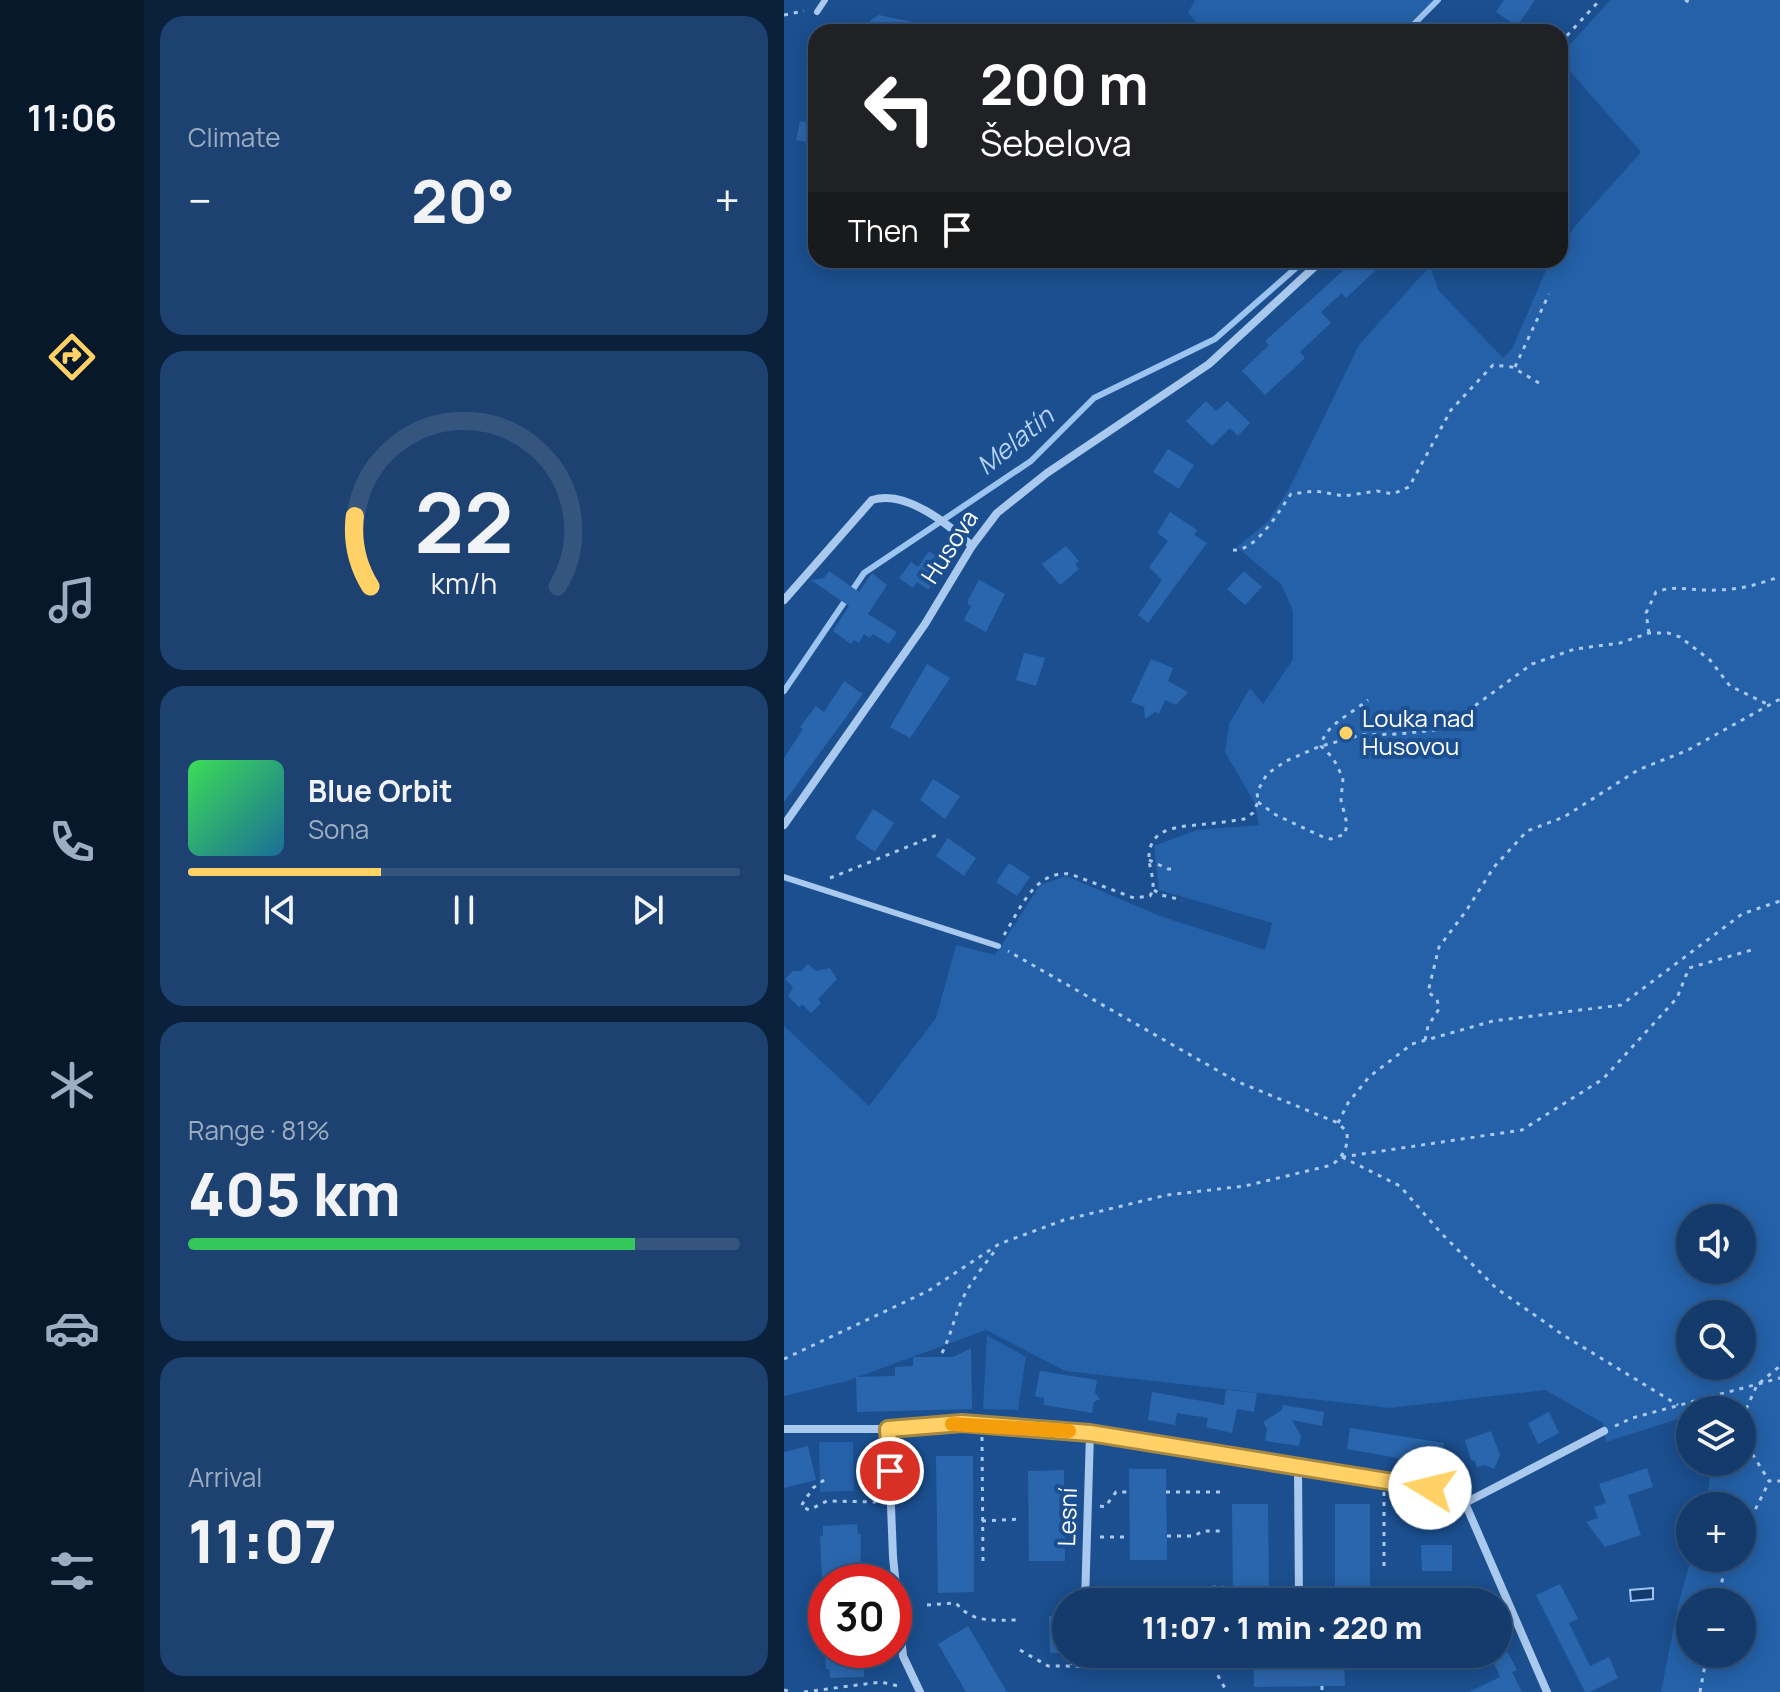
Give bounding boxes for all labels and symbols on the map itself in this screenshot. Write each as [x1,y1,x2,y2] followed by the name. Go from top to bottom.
[968,397,1062,482] water label: Melatín
[913,503,985,589] street label: Husova
[1362,701,1475,762] place label: Louka nad Husovou
[1337,724,1355,742] marker: Louka nad Husovou
[856,1437,924,1505] pin
[1388,1446,1472,1530] position arrow
[1049,1487,1084,1547] street label: Lesní
[808,1564,912,1668] speed limit sign: 30

